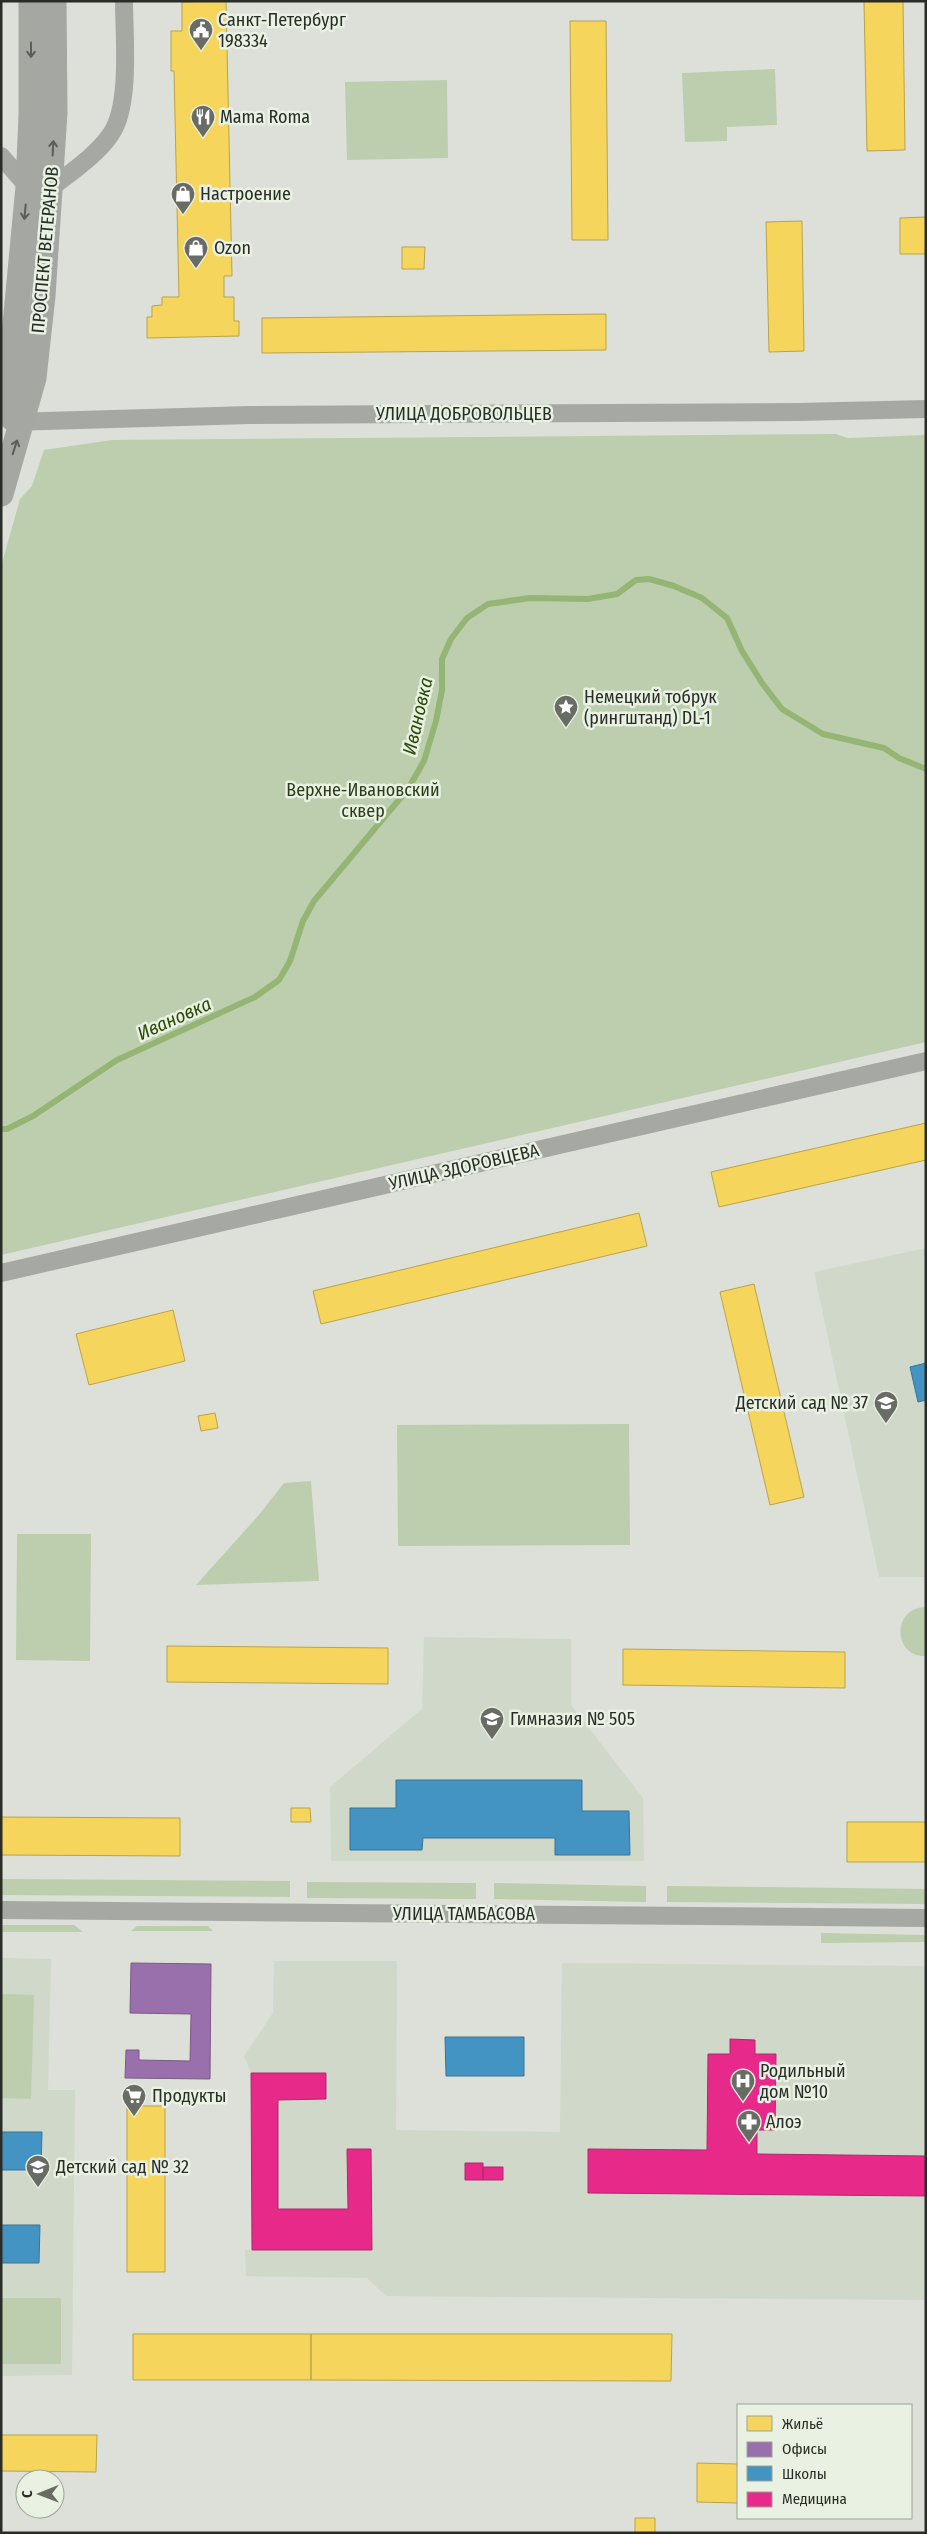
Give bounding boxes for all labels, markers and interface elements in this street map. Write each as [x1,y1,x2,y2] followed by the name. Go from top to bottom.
[218,9,346,52] place label: Санкт-Петербург 198334
[188,17,214,51] public building icon: Санкт-Петербург 198334
[26,42,36,58] one-way arrow
[190,104,216,138] restaurant icon: Mama Roma
[220,106,310,128] place label: Mama Roma
[49,140,58,156] one-way arrow
[27,166,63,334] street label: ПРОСПЕКТ ВЕТЕРАНОВ
[170,181,196,215] shop icon: Настроение
[200,183,291,205] place label: Настроение
[20,204,30,220] one-way arrow
[183,235,209,269] shop icon: Ozon
[214,237,251,259] place label: Ozon
[375,403,552,425] street label: УЛИЦА ДОБРОВОЛЬЦЕВ
[10,439,20,455] one-way arrow
[397,675,438,757] water label: Ивановка
[584,686,717,729] place label: Немецкий тобрук (рингштанд) DL-1
[553,694,579,728] place icon: Немецкий тобрук (рингштанд) DL-1
[286,779,440,822] park label: Верхне-Ивановский сквер
[134,992,215,1045] water label: Ивановка
[386,1139,542,1195] street label: УЛИЦА ЗДОРОВЦЕВА
[873,1390,899,1424] school or university icon: Детский сад № 37
[735,1392,868,1414] place label: Детский сад № 37
[479,1706,505,1740] school or university icon: Гимназия № 505
[510,1708,635,1730] place label: Гимназия № 505
[392,1903,536,1925] street label: УЛИЦА ТАМБАСОВА
[760,2060,846,2103] place label: Родильный дом №10
[730,2068,756,2102] hospital icon: Родильный дом №10
[121,2083,147,2117] supermarket icon: Продукты
[152,2085,227,2107] place label: Продукты
[736,2109,762,2143] pharmacy icon: Алоэ
[766,2111,802,2133] place label: Алоэ
[25,2154,51,2188] school or university icon: Детский сад № 32
[55,2156,189,2178] place label: Детский сад № 32
[737,2404,912,2519] legend
[782,2415,823,2433] text: Жильё
[782,2440,827,2458] text: Офисы
[782,2465,827,2483] text: Школы
[15,2469,65,2519] north arrow
[19,2490,36,2498] text: С
[782,2490,847,2508] text: Медицина

